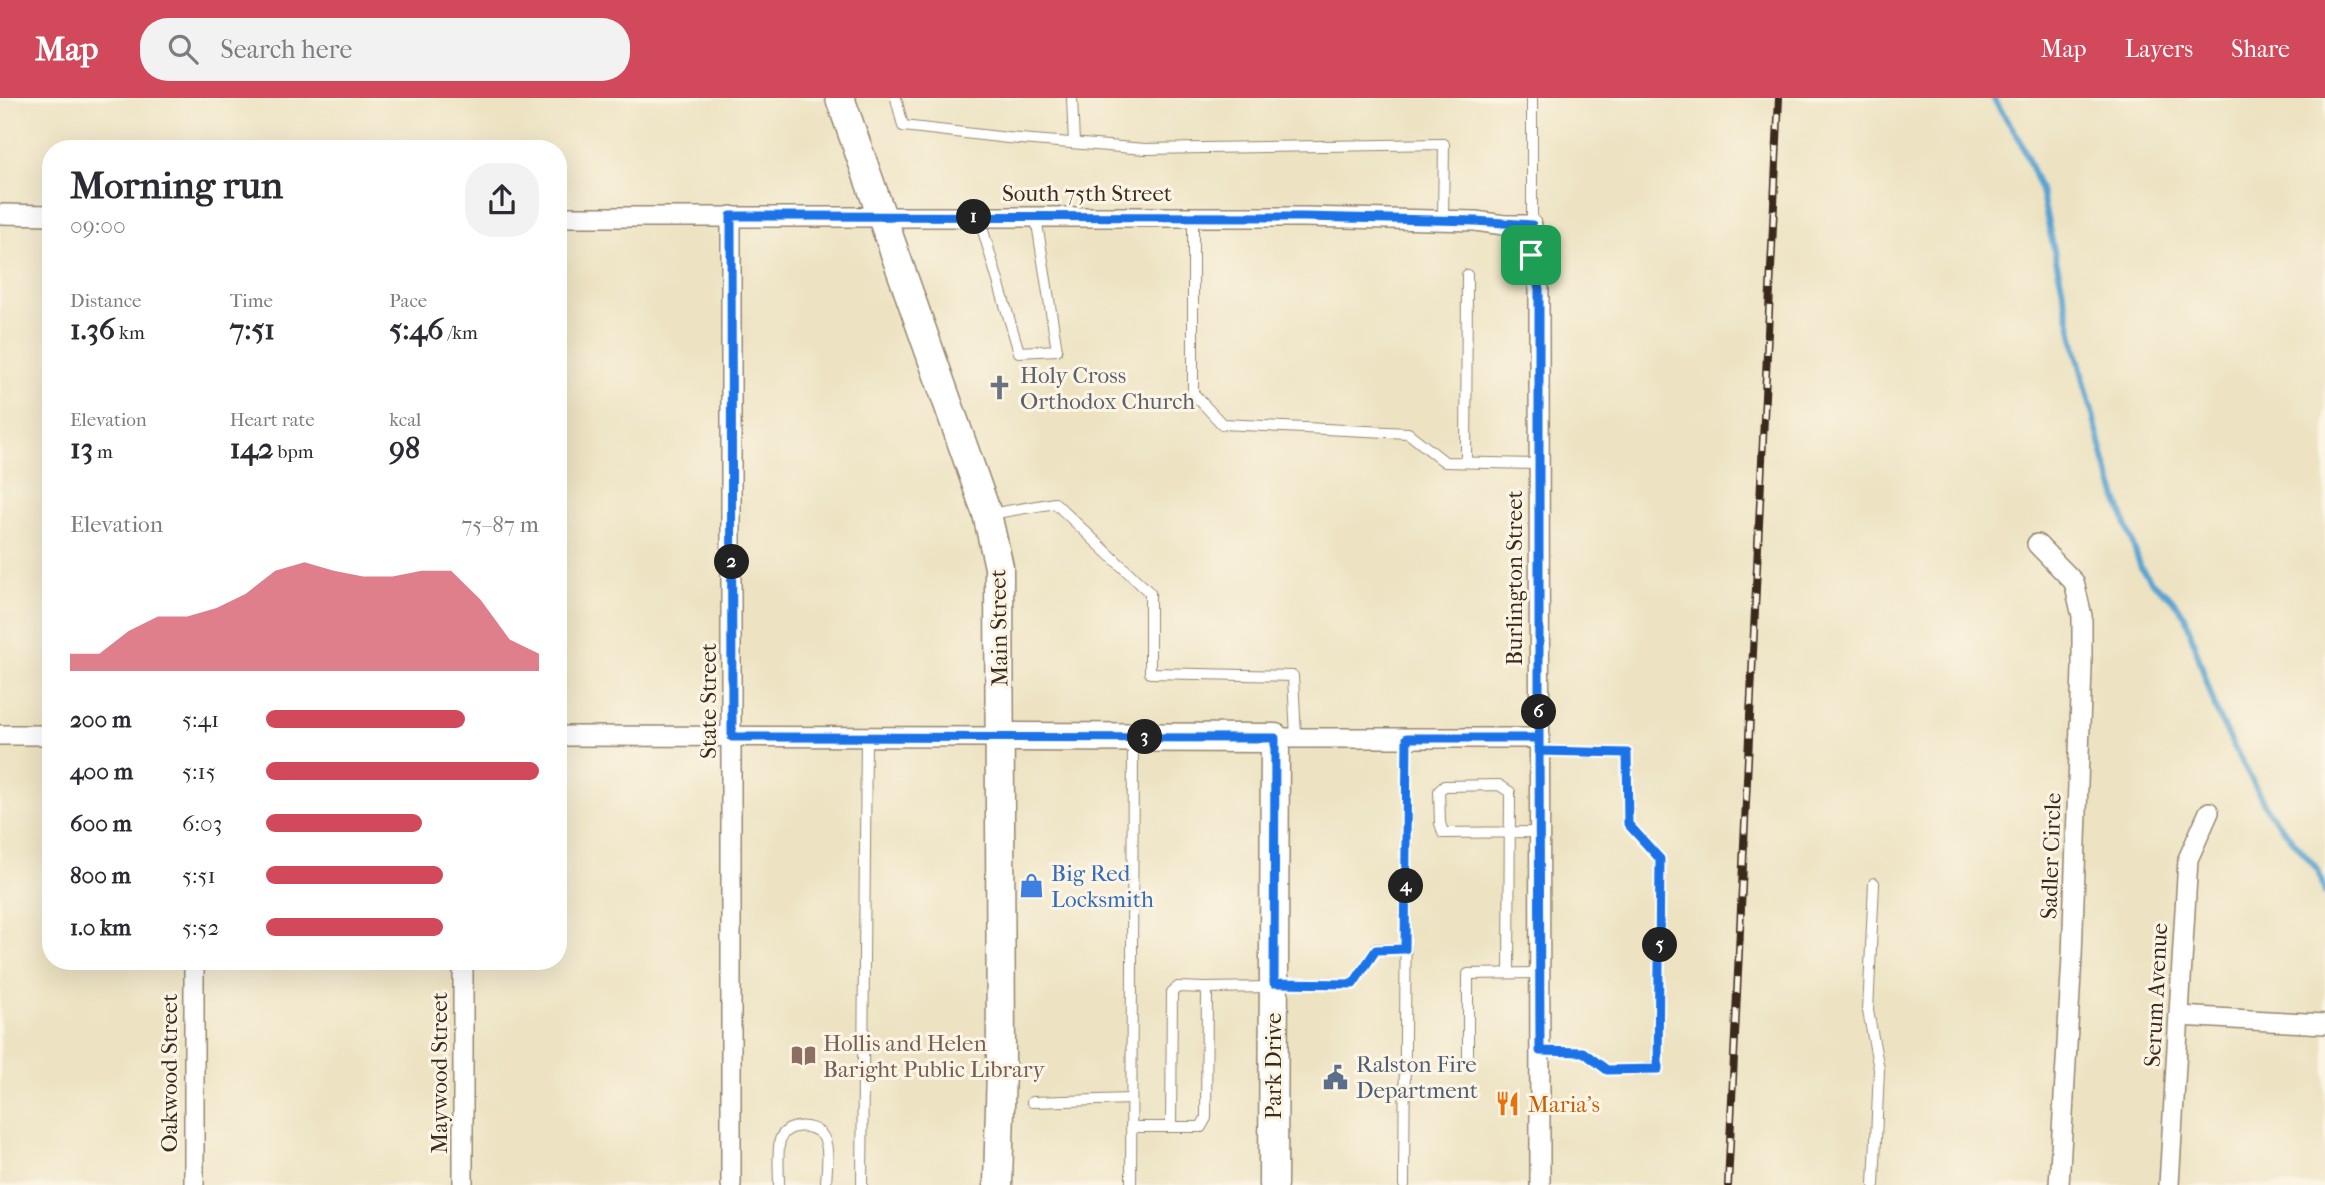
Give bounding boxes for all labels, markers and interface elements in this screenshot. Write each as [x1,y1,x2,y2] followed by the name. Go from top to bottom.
[140,18,630,81] search box
[35,30,98,69] text: Map
[164,30,202,68] icon: search
[220,34,352,65] text: Search here
[2041,35,2087,63] text: Map
[2125,35,2193,63] text: Layers
[2231,35,2290,63] text: Share
[70,163,283,208] text: Morning run
[465,163,539,237] button: share
[1002,180,1172,207] street label: South 75th Street
[956,200,992,234] pin: 1
[970,205,977,227] text: 1
[70,212,126,239] text: 09:00
[1501,225,1561,285] pin
[1512,236,1550,274] icon: arrive
[70,290,141,312] text: Distance
[230,290,273,312] text: Time
[389,290,427,312] text: Pace
[70,312,115,347] text: 1.36
[230,312,275,347] text: 7:51
[389,312,444,347] text: 5:46
[115,322,145,344] text: km
[444,322,478,344] text: /km
[1020,362,1195,415] place label: Holy Cross Orthodox Church
[986,374,1014,402] church icon: Holy Cross Orthodox Church
[70,409,147,431] text: Elevation
[230,409,315,431] text: Heart rate
[389,409,421,431] text: kcal
[70,431,93,466] text: 13
[230,431,274,466] text: 142
[389,431,420,466] text: 98
[93,441,113,463] text: m
[274,441,314,463] text: bpm
[1501,490,1528,666] street label: Burlington Street
[70,511,163,538] text: Elevation
[461,511,539,538] text: 75–87 m
[714,545,750,580] pin: 2
[727,550,736,572] text: 2
[984,569,1014,687] street label: Main Street
[695,643,722,759] street label: State Street
[1522,694,1556,730] pin: 6
[1533,700,1544,722] text: 6
[70,706,131,733] text: 200 m
[182,706,219,733] text: 5:41
[1128,720,1162,754] pin: 3
[1141,725,1148,747] text: 3
[70,758,133,785] text: 400 m
[182,758,216,785] text: 5:15
[2035,792,2067,920] street label: Sadler Circle
[70,810,132,837] text: 600 m
[182,810,222,837] text: 6:03
[1051,860,1154,913] place label: Big Red Locksmith
[70,862,131,889] text: 800 m
[182,862,216,889] text: 5:51
[1388,868,1424,904] pin: 4
[1017,872,1045,900] shop icon: Big Red Locksmith
[1400,874,1411,896] text: 4
[70,914,131,941] text: 1.0 km
[182,914,219,941] text: 5:52
[2139,922,2173,1068] street label: Serum Avenue
[1642,928,1678,962] pin: 5
[1655,933,1664,955] text: 5
[426,992,453,1154] street label: Maywood Street
[156,994,183,1152] street label: Oakwood Street
[1260,1013,1287,1119] street label: Park Drive
[823,1030,1045,1083] place label: Hollis and Helen Baright Public Library
[789,1042,817,1070] library icon: Hollis and Helen Baright Public Library
[1356,1051,1478,1104] place label: Ralston Fire Department
[1322,1063,1350,1091] public building icon: Ralston Fire Department
[1494,1090,1522,1118] restaurant icon: Maria's
[1528,1091,1600,1118] place label: Maria's

